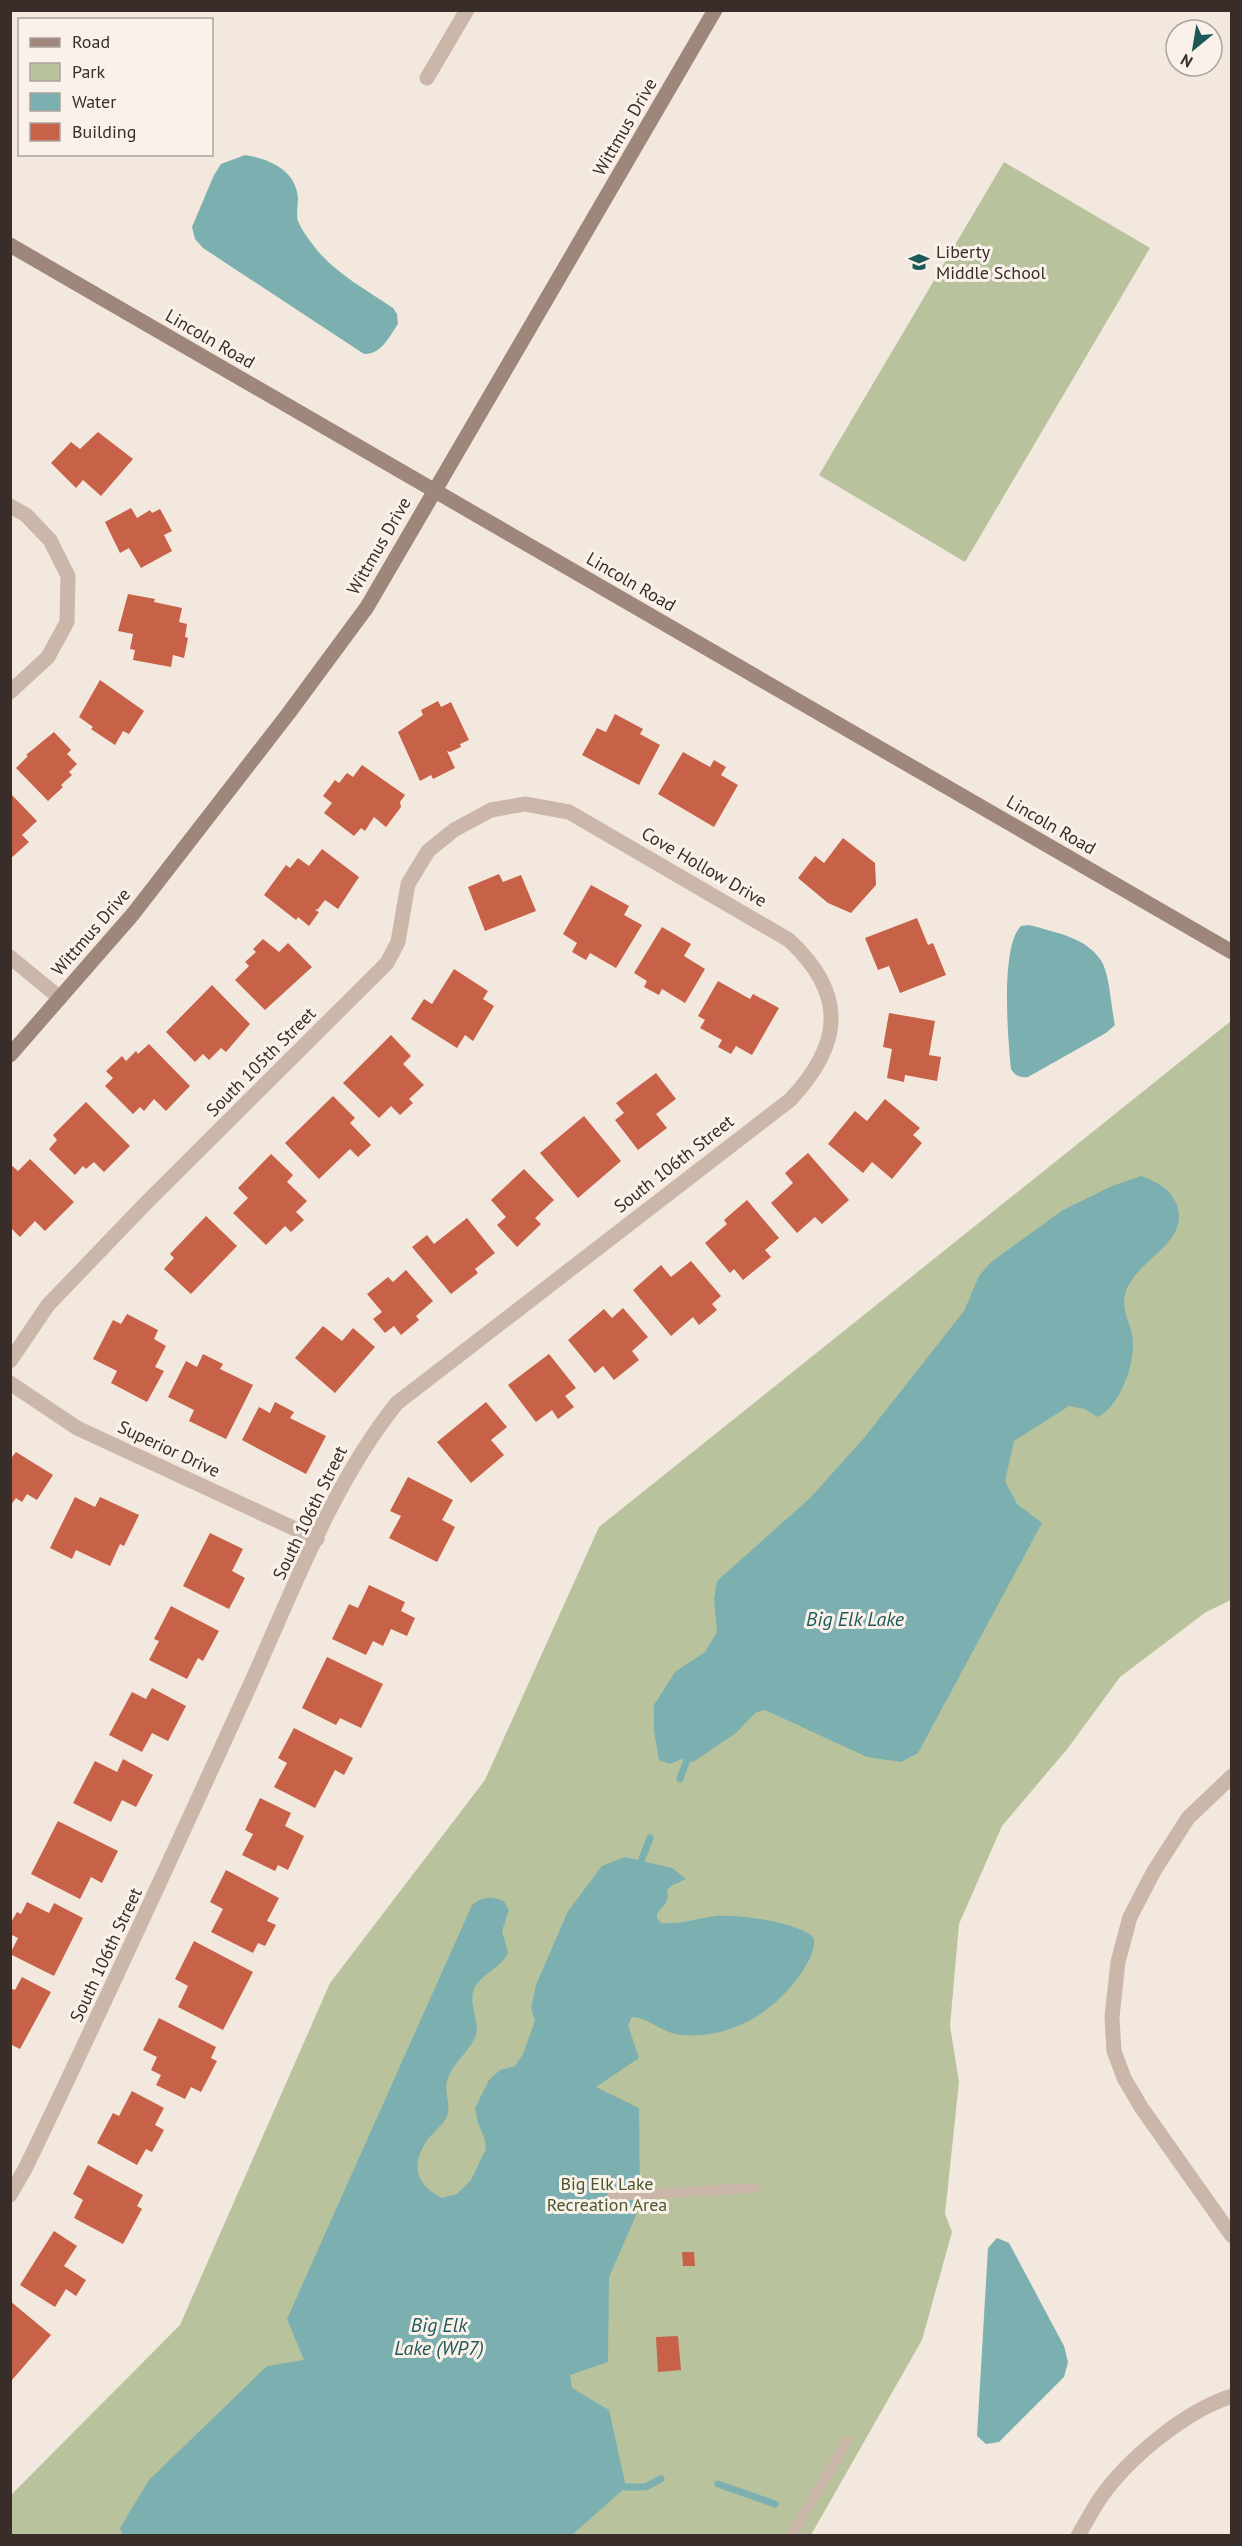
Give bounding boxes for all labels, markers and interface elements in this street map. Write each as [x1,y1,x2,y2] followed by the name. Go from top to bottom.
[18,18,213,156] legend
[1164,18,1224,78] north arrow
[72,30,110,53] text: Road
[1177,50,1196,72] text: N
[72,60,105,83] text: Park
[587,74,662,180] street label: Wittmus Drive
[72,90,116,113] text: Water
[72,120,136,143] text: Building
[936,240,1046,284] place label: Liberty Middle School
[907,250,931,274] school or university icon: Liberty Middle School
[161,304,259,373] street label: Lincoln Road
[341,493,416,599] street label: Wittmus Drive
[582,547,680,616] street label: Lincoln Road
[1002,790,1100,859] street label: Lincoln Road
[637,821,771,912] street label: Cove Hollow Drive
[46,883,135,980] street label: Wittmus Drive
[201,1002,320,1121] street label: South 105th Street
[609,1110,738,1218] street label: South 106th Street
[115,1415,224,1482] street label: Superior Drive
[267,1442,352,1583] street label: South 106th Street
[806,1606,905,1632] water label: Big Elk Lake
[64,1884,147,2026] street label: South 106th Street
[547,2172,667,2216] park label: Big Elk Lake Recreation Area
[394,2312,484,2361] water label: Big Elk Lake (WP7)

